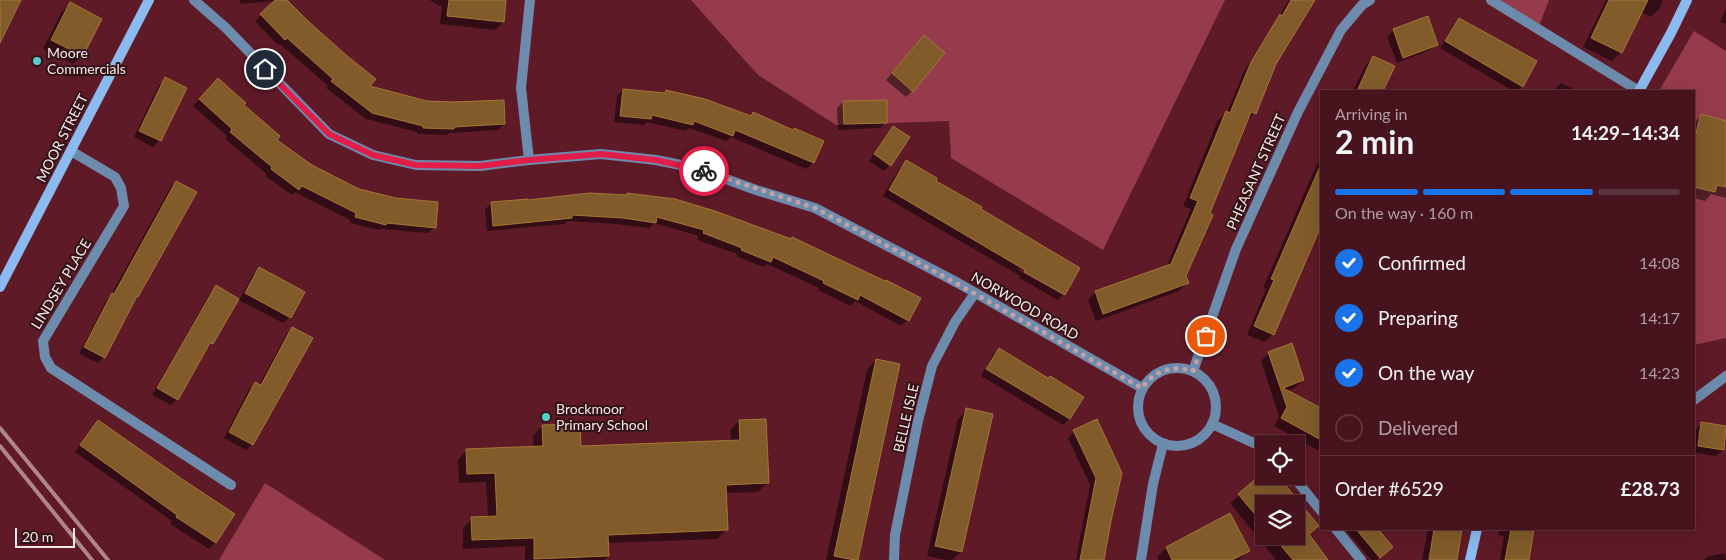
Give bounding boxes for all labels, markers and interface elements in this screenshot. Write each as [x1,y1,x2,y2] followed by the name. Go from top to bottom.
[47,44,126,77] place label: Moore Commercials
[244,48,286,90] pin
[31,55,43,67] marker: Moore Commercials
[251,55,279,83] icon: home
[32,90,91,185] street label: MOOR STREET
[1335,104,1408,123] text: Arriving in
[1222,111,1289,232] street label: PHEASANT STREET
[1571,121,1680,144] text: 14:29–14:34
[1335,122,1414,161] text: 2 min
[679,146,729,196] courier
[690,157,718,185] icon: bike
[1335,203,1473,222] text: On the way · 160 m
[27,236,94,332] street label: LINDSEY PLACE
[1335,249,1363,277] icon: check
[1378,251,1466,274] text: Confirmed
[1639,253,1680,272] text: 14:08
[968,268,1082,343] street label: NORWOOD ROAD
[1335,304,1363,332] icon: check
[1378,306,1458,329] text: Preparing
[1639,308,1680,327] text: 14:17
[1185,315,1227,357] pin
[1192,322,1220,350] icon: bag
[1335,359,1363,387] icon: check
[1378,361,1474,384] text: On the way
[1639,363,1680,382] text: 14:23
[889,382,922,454] street label: BELLE ISLE
[556,400,648,433] place label: Brockmoor Primary School
[540,411,552,423] marker: Brockmoor Primary School
[1378,416,1458,439] text: Delivered
[1255,435,1305,545] map controls
[1255,435,1305,485] button: locate
[1335,477,1444,500] text: Order #6529
[1620,477,1680,500] text: £28.73
[1255,495,1305,545] button: layers
[15,525,75,548] scale bar
[22,528,53,545] text: 20 m

